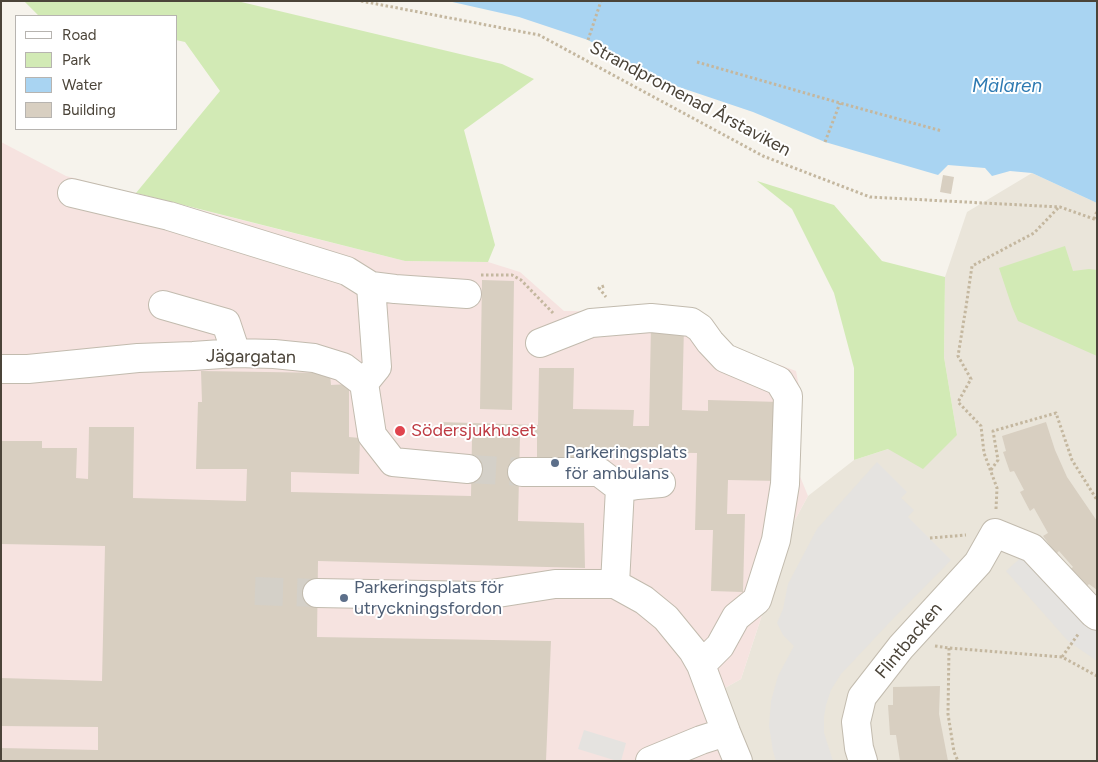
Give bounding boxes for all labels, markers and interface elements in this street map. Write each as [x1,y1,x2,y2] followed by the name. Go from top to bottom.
[15,15,178,130] legend
[62,26,97,44] text: Road
[586,37,794,161] street label: Strandpromenad Årstaviken
[62,51,91,69] text: Park
[972,75,1042,97] water label: Mälaren
[62,76,102,94] text: Water
[62,101,116,119] text: Building
[206,345,296,369] street label: Jägargatan
[411,420,536,442] place label: Södersjukhuset
[393,424,407,438] marker: Södersjukhuset
[565,442,687,484] place label: Parkeringsplats för ambulans
[549,457,561,469] marker: Parkeringsplats för ambulans
[354,577,504,620] place label: Parkeringsplats för utryckningsfordon
[338,592,350,604] marker: Parkeringsplats för utryckningsfordon
[871,599,947,683] street label: Flintbacken

